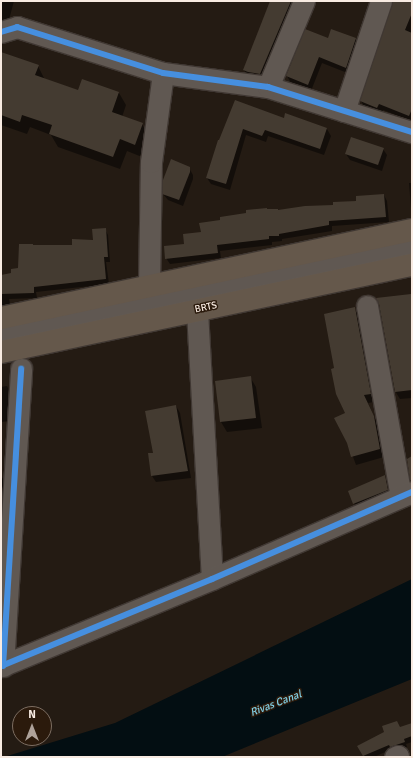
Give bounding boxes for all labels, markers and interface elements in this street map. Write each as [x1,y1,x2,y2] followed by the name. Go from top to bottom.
[194,300,218,316] street label: BRTS
[248,688,304,720] water label: Rivas Canal
[12,706,52,746] north arrow
[28,708,36,721] text: N

